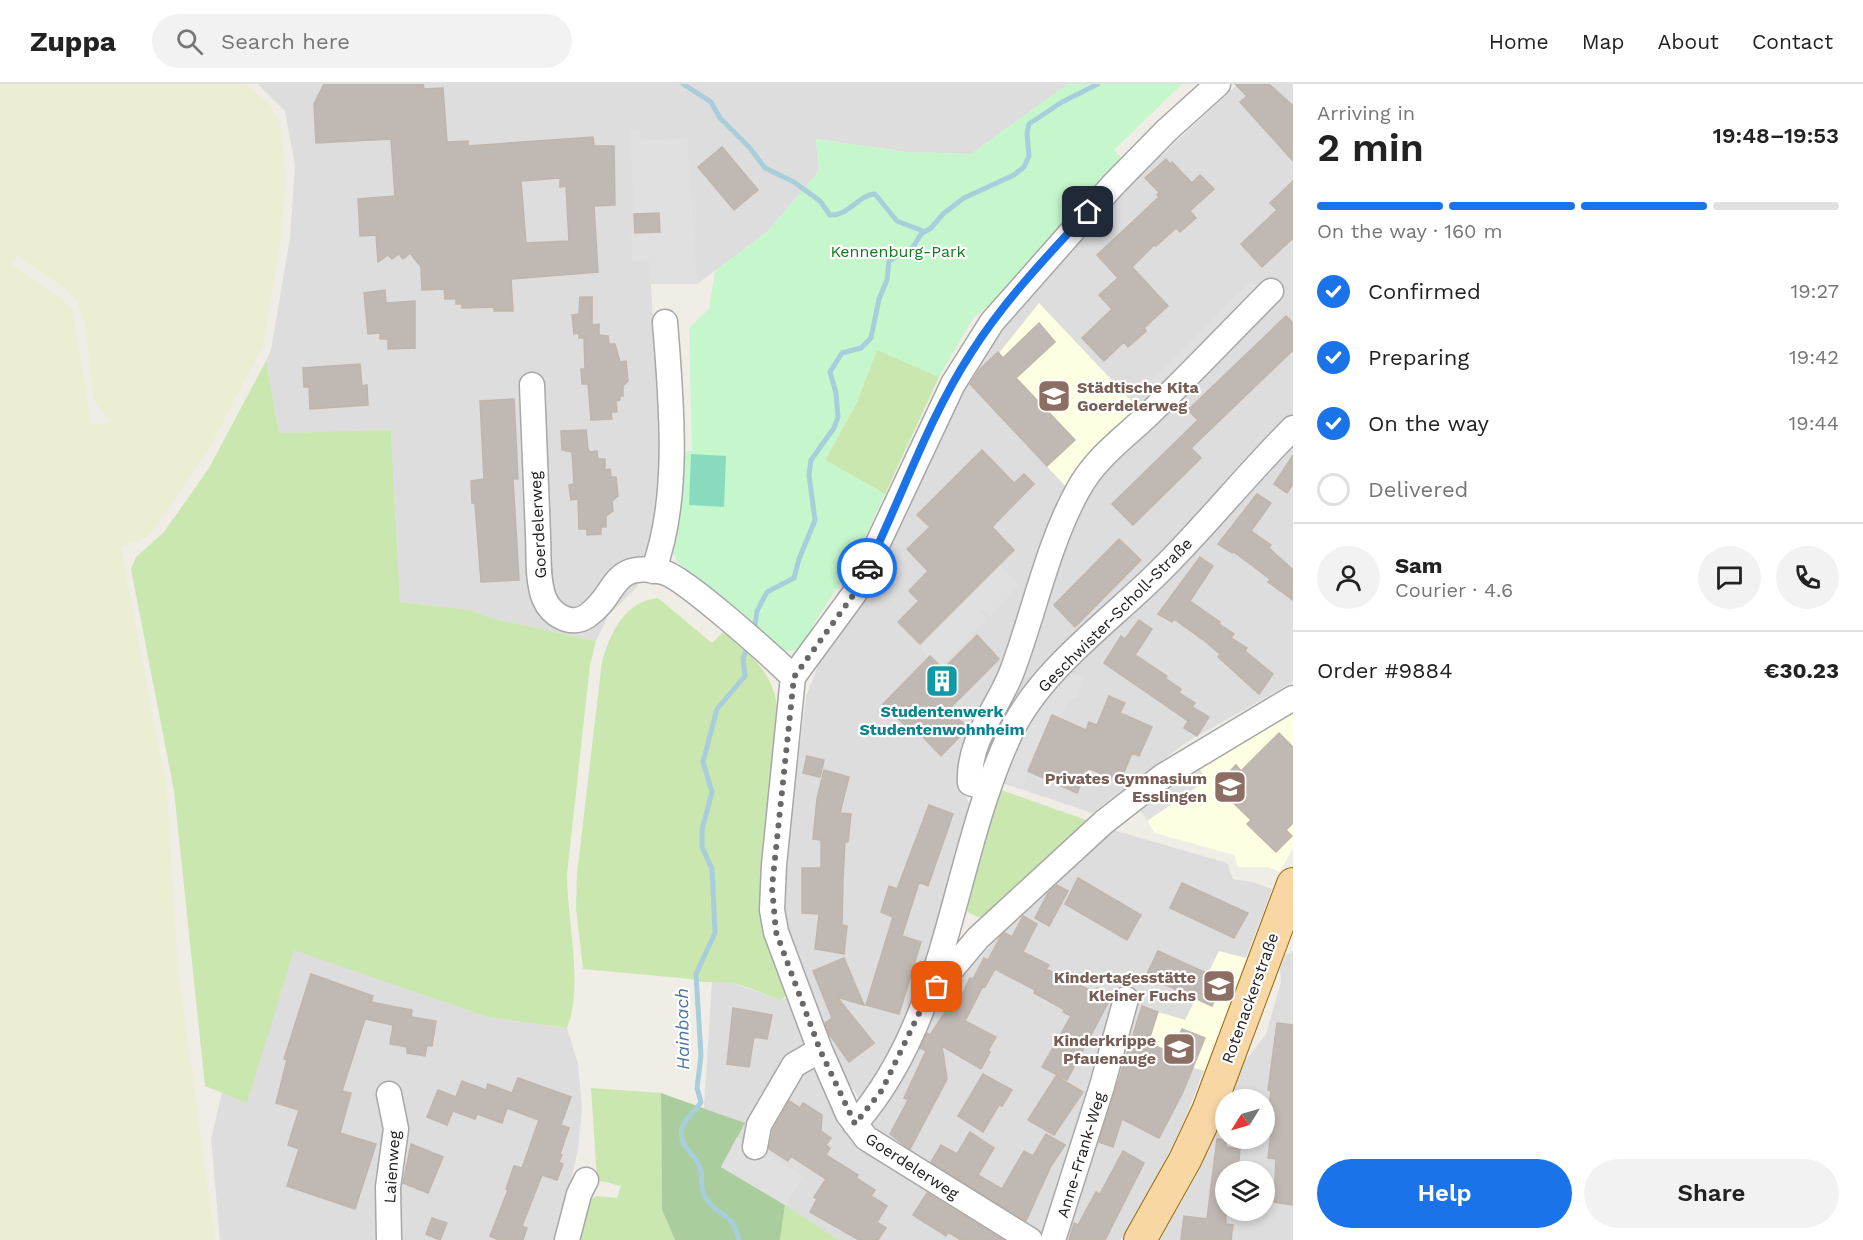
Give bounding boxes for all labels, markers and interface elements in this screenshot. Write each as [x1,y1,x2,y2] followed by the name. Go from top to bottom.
[152,14,572,68] search box
[30,25,116,58] text: Zuppa
[173,25,206,58] icon: search
[221,29,350,54] text: Search here
[1489,29,1549,54] text: Home
[1582,29,1625,54] text: Map
[1658,29,1719,54] text: About
[1752,29,1833,54] text: Contact
[1317,101,1415,125] text: Arriving in
[1713,123,1839,148] text: 19:48–19:53
[1317,125,1424,170] text: 2 min
[1062,186,1113,237] pin
[1071,195,1104,228] icon: home
[1317,219,1502,243] text: On the way · 160 m
[830,242,966,261] park label: Kennenburg-Park
[1317,275,1350,308] icon: check
[1368,279,1481,304] text: Confirmed
[1790,279,1839,303] text: 19:27
[1317,341,1350,374] icon: check
[1368,345,1469,370] text: Preparing
[1789,345,1839,369] text: 19:42
[1036,378,1072,414] school or university icon: Städtische Kita Goerdelerweg
[1077,378,1200,415] place label: Städtische Kita Goerdelerweg
[1317,407,1350,440] icon: check
[1368,411,1489,436] text: On the way
[1789,411,1839,435] text: 19:44
[526,470,550,579] street label: Goerdelerweg
[1368,477,1468,502] text: Delivered
[1034,534,1196,696] street label: Geschwister-Scholl-Straße
[837,538,897,598] courier
[1317,546,1380,609] button: person
[1698,546,1761,609] button: chat
[1776,546,1839,609] button: phone
[851,552,884,585] icon: car
[1395,553,1443,578] text: Sam
[1395,578,1513,602] text: Courier · 4.6
[1317,658,1453,683] text: Order #9884
[1764,658,1839,683] text: €30.23
[924,663,960,699] building icon: Studentenwerk Studentenwohnheim
[859,702,1025,739] place label: Studentenwerk Studentenwohnheim
[1045,769,1207,806] place label: Privates Gymnasium Esslingen
[1212,769,1248,805] school or university icon: Privates Gymnasium Esslingen
[1218,930,1282,1066] street label: Rotenackerstraße
[911,961,962,1012] pin
[1054,968,1196,1005] place label: Kindertagesstätte Kleiner Fuchs
[1201,968,1237,1004] school or university icon: Kindertagesstätte Kleiner Fuchs
[920,970,953,1003] icon: bag
[671,988,693,1070] water label: Hainbach
[1053,1031,1156,1068] place label: Kinderkrippe Pfauenauge
[1161,1031,1197,1067] school or university icon: Kinderkrippe Pfauenauge
[1053,1089,1109,1220] street label: Anne-Frank-Weg
[1215,1089,1275,1149] north arrow
[1215,1089,1275,1221] map controls
[862,1129,963,1203] street label: Goerdelerweg
[380,1130,404,1204] street label: Laienweg
[1317,1159,1572,1228] button: Help
[1584,1159,1839,1228] button: Share
[1215,1161,1275,1221] button: layers

